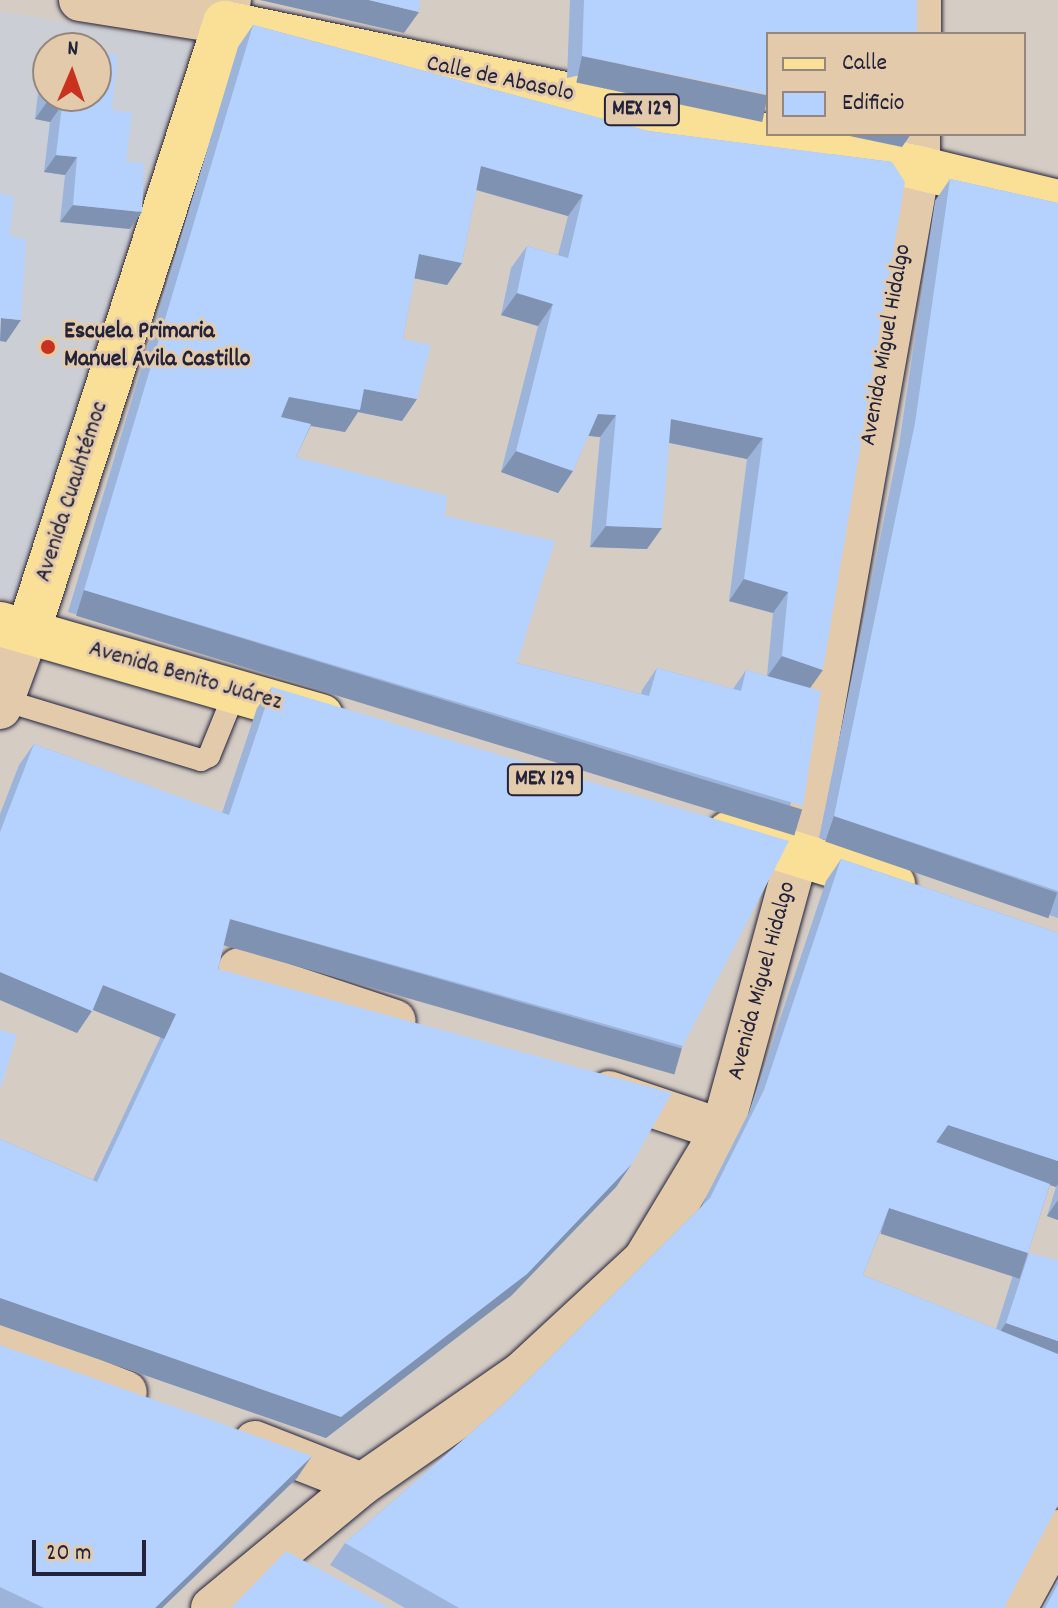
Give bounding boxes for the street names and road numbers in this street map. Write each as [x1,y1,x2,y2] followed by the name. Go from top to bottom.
[424,50,576,110] street label: Calle de Abasolo
[602,92,682,128] road number: MEX 129
[855,242,919,448] street label: Avenida Miguel Hidalgo
[30,398,116,586] street label: Avenida Cuauhtémoc
[85,636,285,718] street label: Avenida Benito Juárez
[505,762,585,798] road number: MEX 129
[723,879,803,1083] street label: Avenida Miguel Hidalgo

